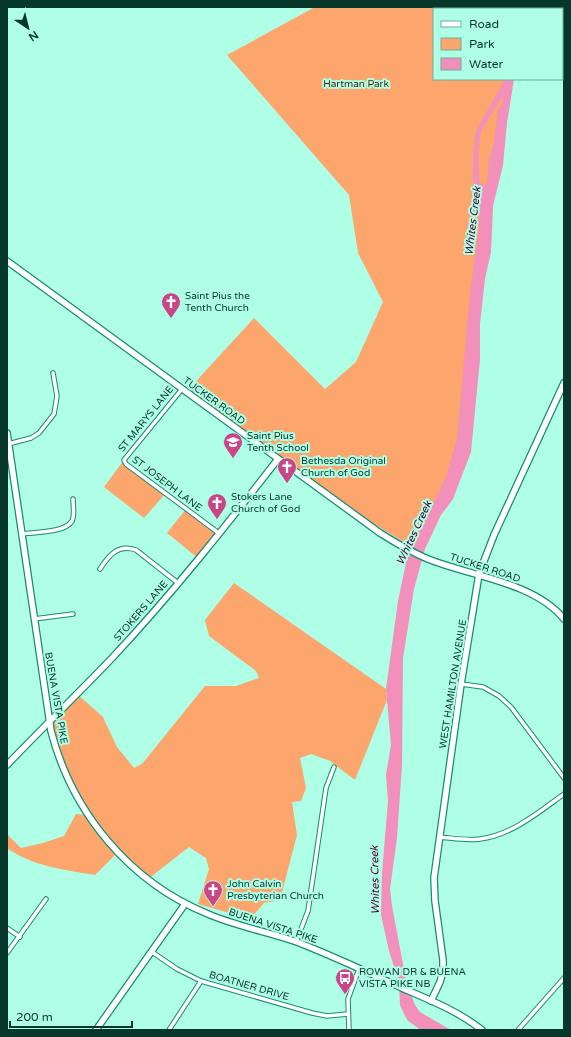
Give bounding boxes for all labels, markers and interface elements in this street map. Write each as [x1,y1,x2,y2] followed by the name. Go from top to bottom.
[8,8,48,48] north arrow
[433,8,563,80] legend
[469,17,499,31] text: Road
[26,28,41,44] text: N
[469,37,495,51] text: Park
[469,57,504,71] text: Water
[323,78,389,90] park label: Hartman Park
[462,185,484,256] water label: Whites Creek
[185,290,250,314] place label: Saint Pius the Tenth Church
[160,291,182,319] church icon: Saint Pius the Tenth Church
[181,375,247,427] street label: TUCKER ROAD
[116,384,176,454] street label: ST MARYS LANE
[247,430,309,454] place label: Saint Pius Tenth School
[222,431,244,459] school or university icon: Saint Pius Tenth School
[130,454,204,514] street label: ST JOSEPH LANE
[301,455,386,479] place label: Bethesda Original Church of God
[276,456,298,484] church icon: Bethesda Original Church of God
[231,491,300,515] place label: Stokers Lane Church of God
[206,492,228,520] church icon: Stokers Lane Church of God
[394,498,435,567] water label: Whites Creek
[448,551,522,585] street label: TUCKER ROAD
[111,578,171,644] street label: STOKERS LANE
[437,619,469,749] street label: WEST HAMILTON AVENUE
[42,651,70,745] street label: BUENA VISTA PIKE
[368,844,382,915] water label: Whites Creek
[227,878,324,902] place label: John Calvin Presbyterian Church
[202,879,224,907] church icon: John Calvin Presbyterian Church
[227,906,319,946] street label: BUENA VISTA PIKE
[359,966,466,990] place label: ROWAN DR & BUENA VISTA PIKE NB
[334,967,356,995] bus stop icon: ROWAN DR & BUENA VISTA PIKE NB
[208,969,290,1003] street label: BOATNER DRIVE
[10,1003,132,1029] scale bar
[16,1010,53,1024] text: 200 m

